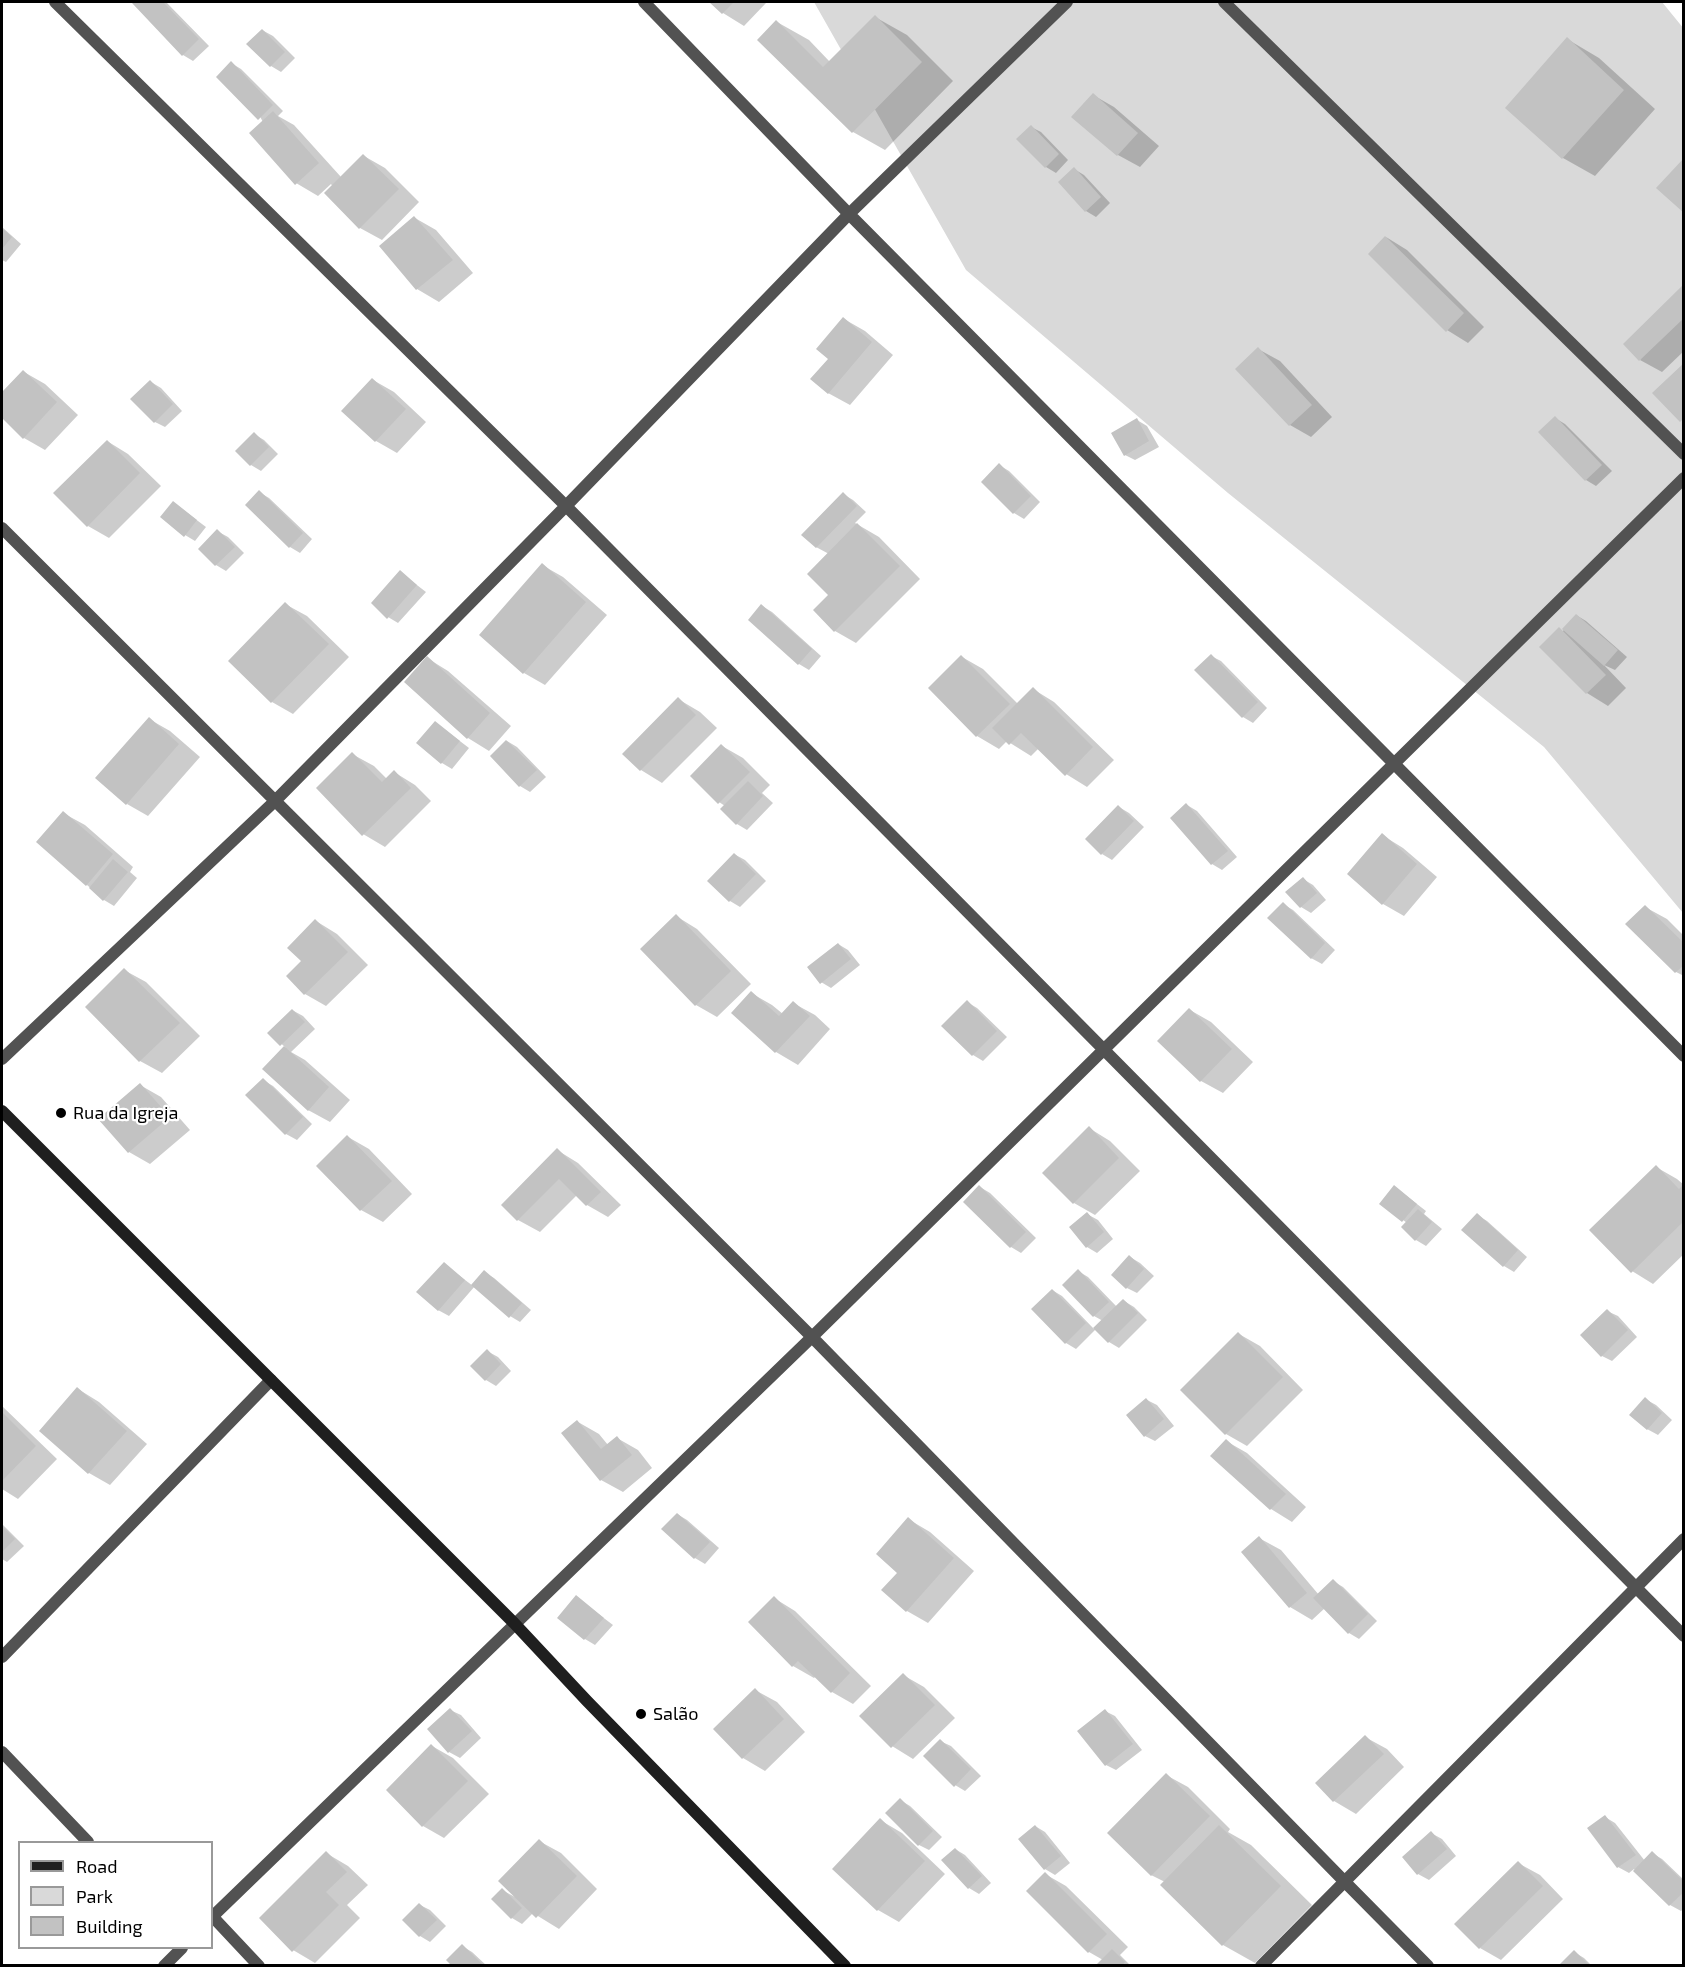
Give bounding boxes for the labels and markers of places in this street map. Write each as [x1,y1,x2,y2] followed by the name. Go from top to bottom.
[73,1102,178,1124] place label: Rua da Igreja
[54,1106,68,1120] marker: Rua da Igreja
[653,1703,698,1725] place label: Salão
[634,1707,648,1721] marker: Salão

